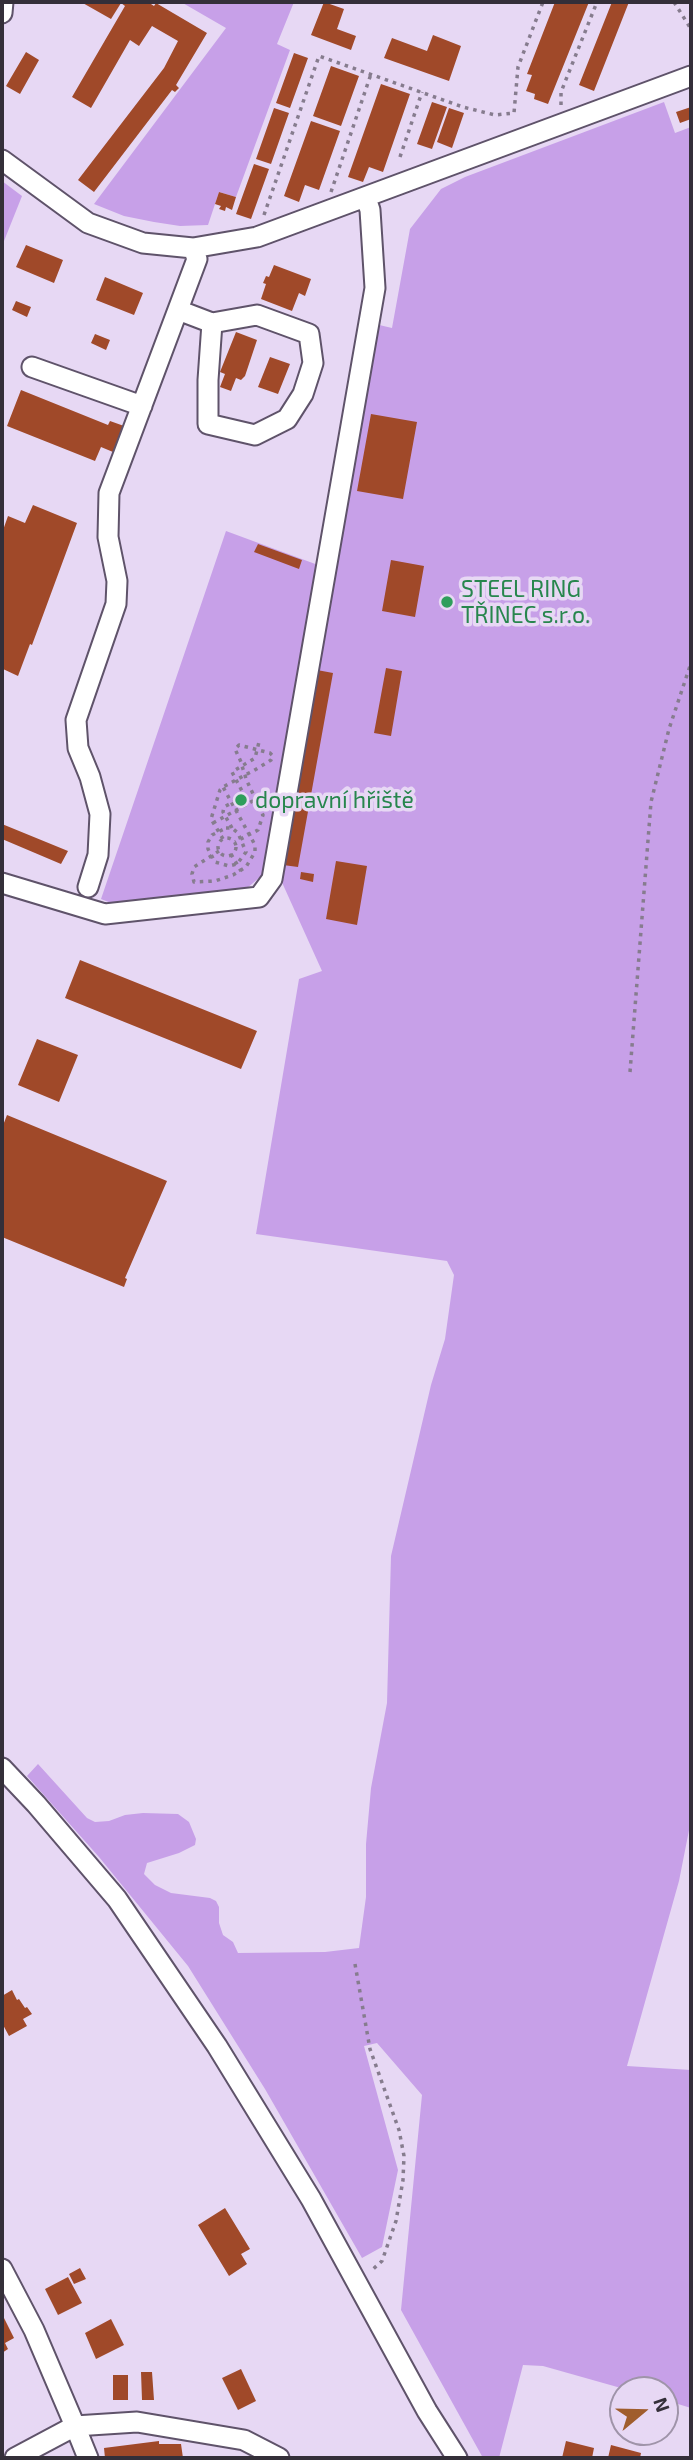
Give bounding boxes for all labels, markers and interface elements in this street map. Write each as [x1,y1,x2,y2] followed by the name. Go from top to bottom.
[461,575,590,629] place label: STEEL RING TŘINEC s.r.o.
[439,594,455,610] marker: STEEL RING TŘINEC s.r.o.
[255,786,414,814] place label: dopravní hřiště
[233,792,249,808] marker: dopravní hřiště
[609,2376,679,2446] north arrow
[649,2394,676,2415] text: N

